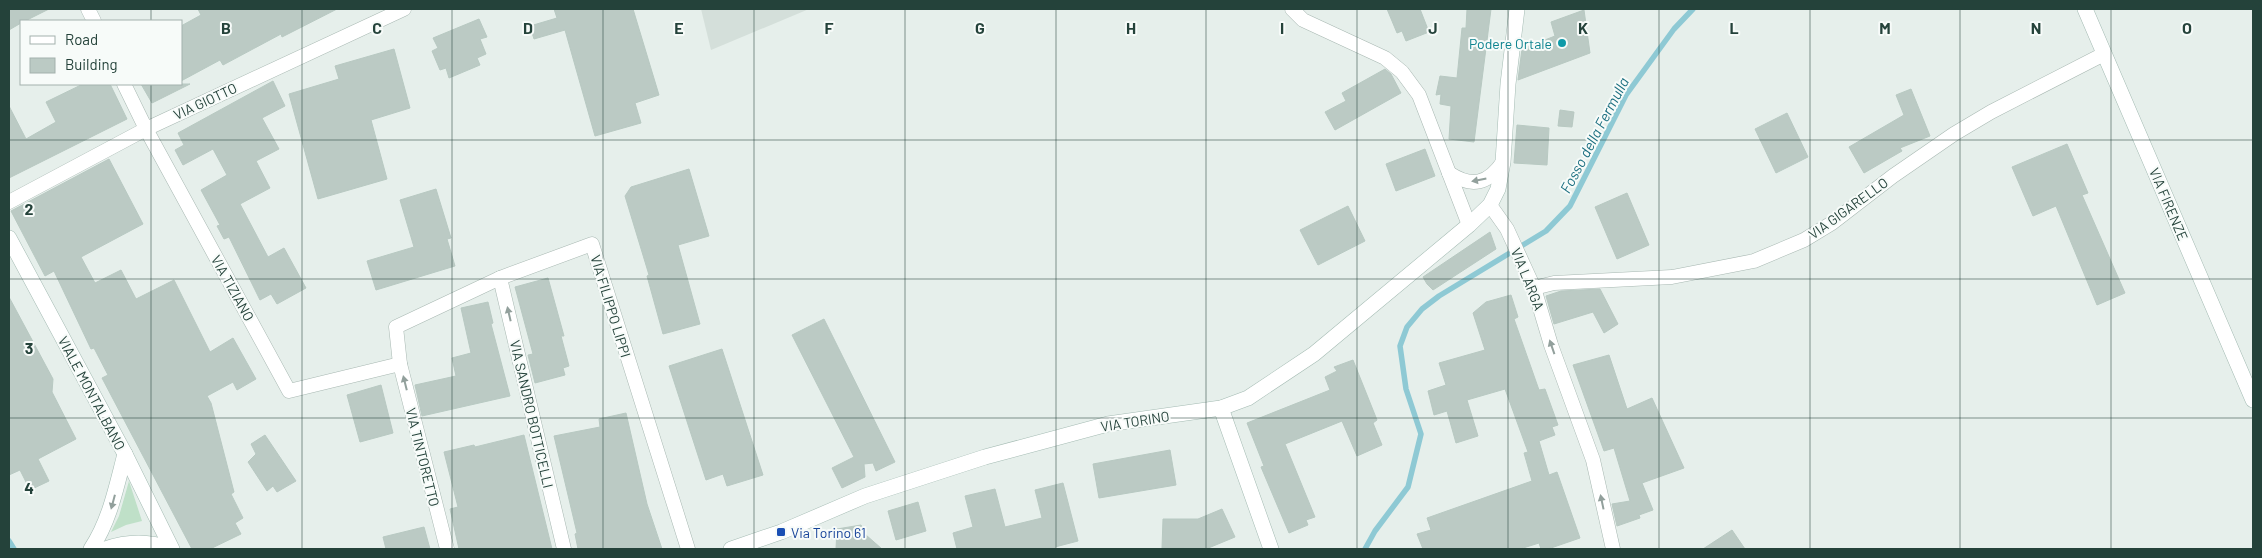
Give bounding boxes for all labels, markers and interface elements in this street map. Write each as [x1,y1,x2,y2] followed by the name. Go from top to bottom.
[221,18,231,37] text: B
[372,18,382,37] text: C
[523,18,533,37] text: D
[674,18,684,37] text: E
[825,18,834,37] text: F
[975,18,985,37] text: G
[1126,18,1136,37] text: H
[1280,18,1284,37] text: I
[1428,18,1438,37] text: J
[1578,18,1588,37] text: K
[1729,18,1739,37] text: L
[1879,18,1891,37] text: M
[2031,18,2041,37] text: N
[2182,18,2192,37] text: O
[20,20,182,85] legend
[65,30,98,48] text: Road
[1469,35,1552,52] place label: Podere Ortale
[1556,37,1568,49] marker: Podere Ortale
[65,55,118,73] text: Building
[1556,74,1632,196] water label: Fosso della Fermulla
[171,79,239,123] street label: VIA GIOTTO
[2146,165,2192,243] street label: VIA FIRENZE
[1805,173,1891,243] street label: VIA GIGARELLO
[1471,176,1486,184] one-way arrow
[25,199,34,218] text: 2
[1508,245,1548,313] street label: VIA LARGA
[208,252,258,324] street label: VIA TIZIANO
[587,253,635,359] street label: VIA FILIPPO LIPPI
[505,307,513,322] one-way arrow
[55,333,129,453] street label: VIALE MONTALBANO
[25,338,33,357] text: 3
[507,338,557,490] street label: VIA SANDRO BOTTICELLI
[1548,340,1555,355] one-way arrow
[401,376,409,391] one-way arrow
[403,406,443,508] street label: VIA TINTORETTO
[1099,407,1171,435] street label: VIA TORINO
[24,478,34,497] text: 4
[109,494,117,509] one-way arrow
[1598,494,1606,509] one-way arrow
[791,524,866,541] place label: Via Torino 61
[775,526,787,538] marker: Via Torino 61

